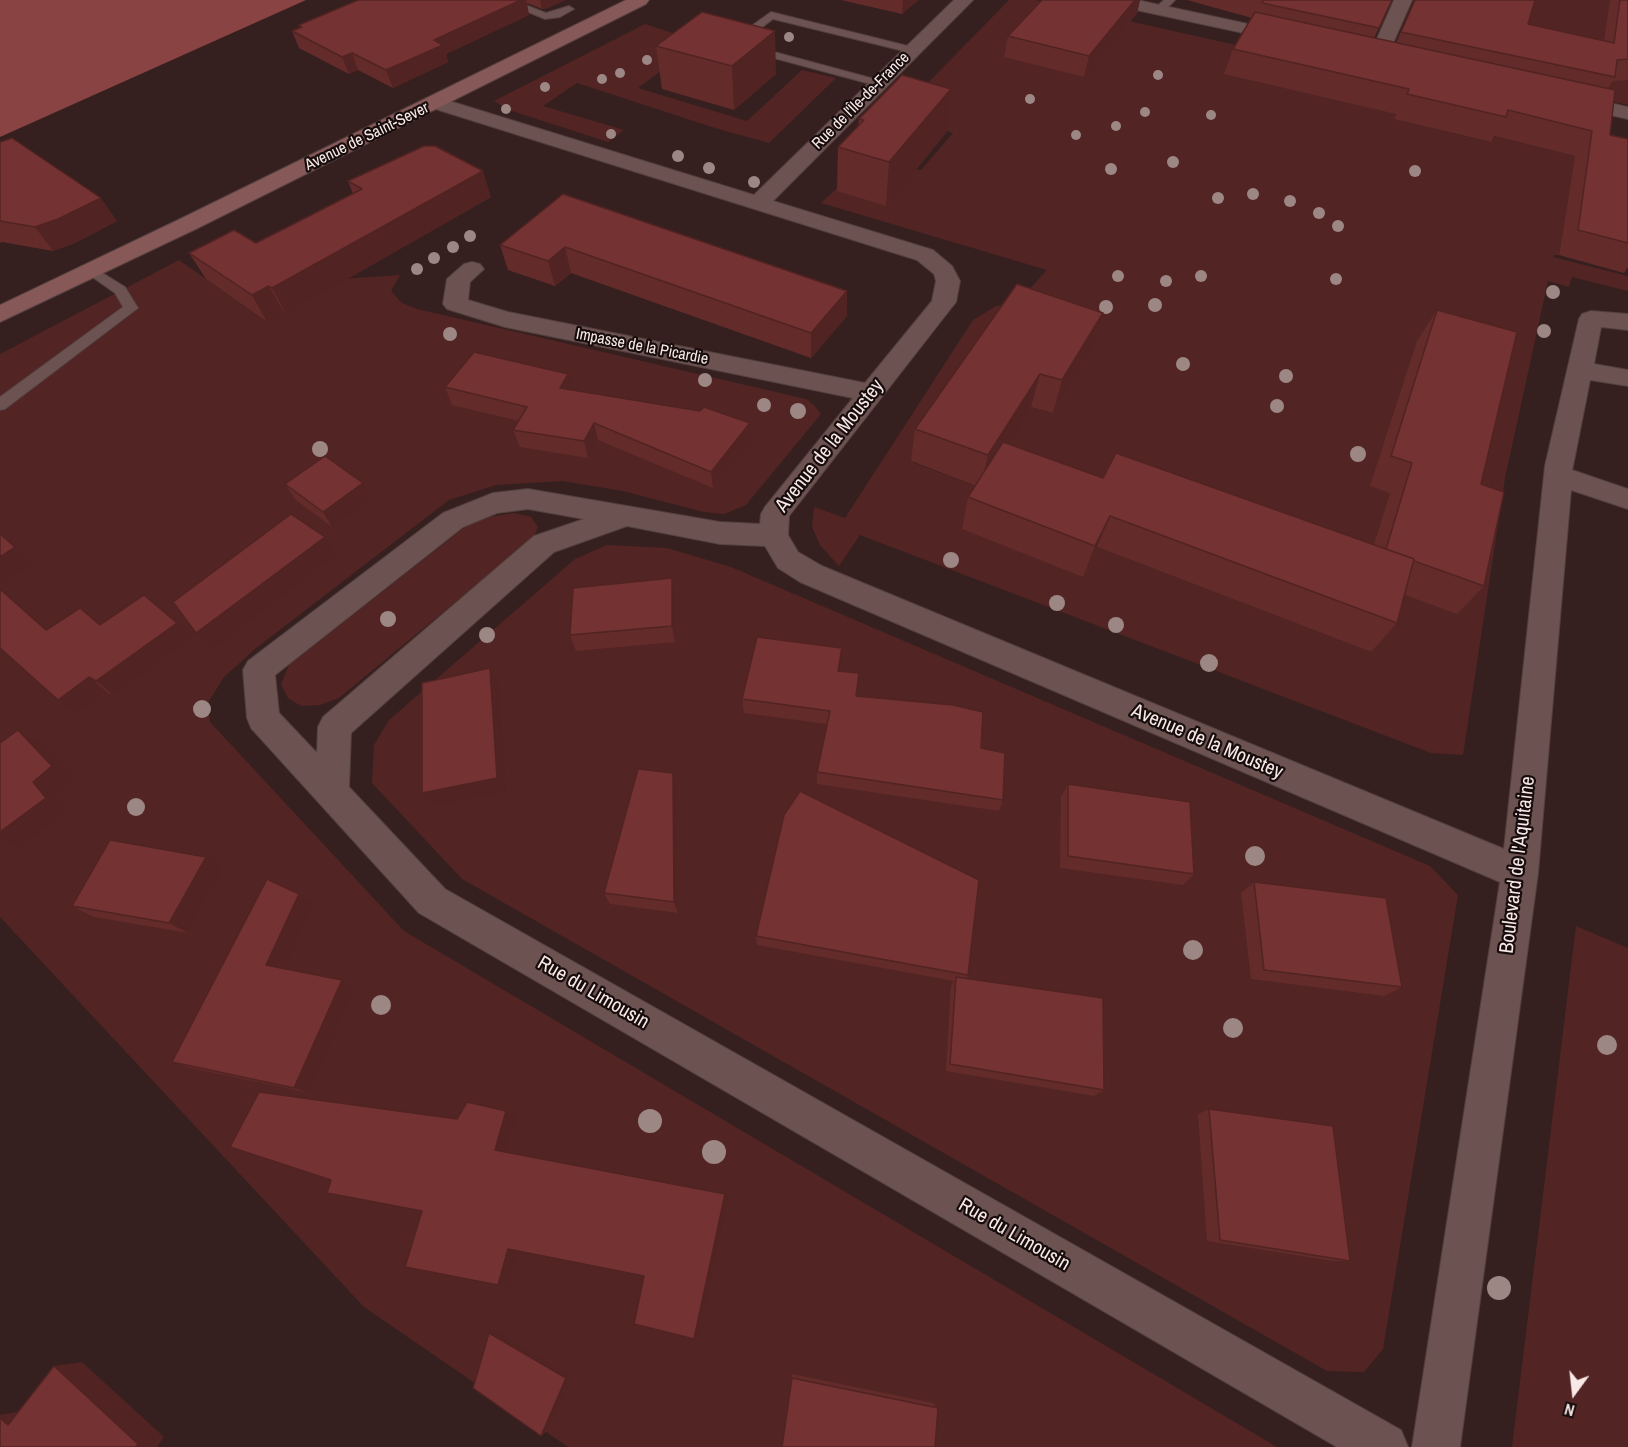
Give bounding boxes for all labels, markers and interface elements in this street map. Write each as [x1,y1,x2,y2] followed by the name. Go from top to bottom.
[808,48,914,154] street label: Rue de l'Île-de-France
[302,99,432,175] street label: Avenue de Saint-Sever
[574,325,710,369] street label: Impasse de la Picardie
[771,375,889,517] street label: Avenue de la Moustey
[1128,699,1286,785] street label: Avenue de la Moustey
[1495,775,1541,955] street label: Boulevard de l'Aquitaine
[533,951,653,1035] street label: Rue du Limousin
[954,1193,1074,1277] street label: Rue du Limousin
[1544,1363,1604,1423] north arrow
[1562,1399,1577,1422] text: N

